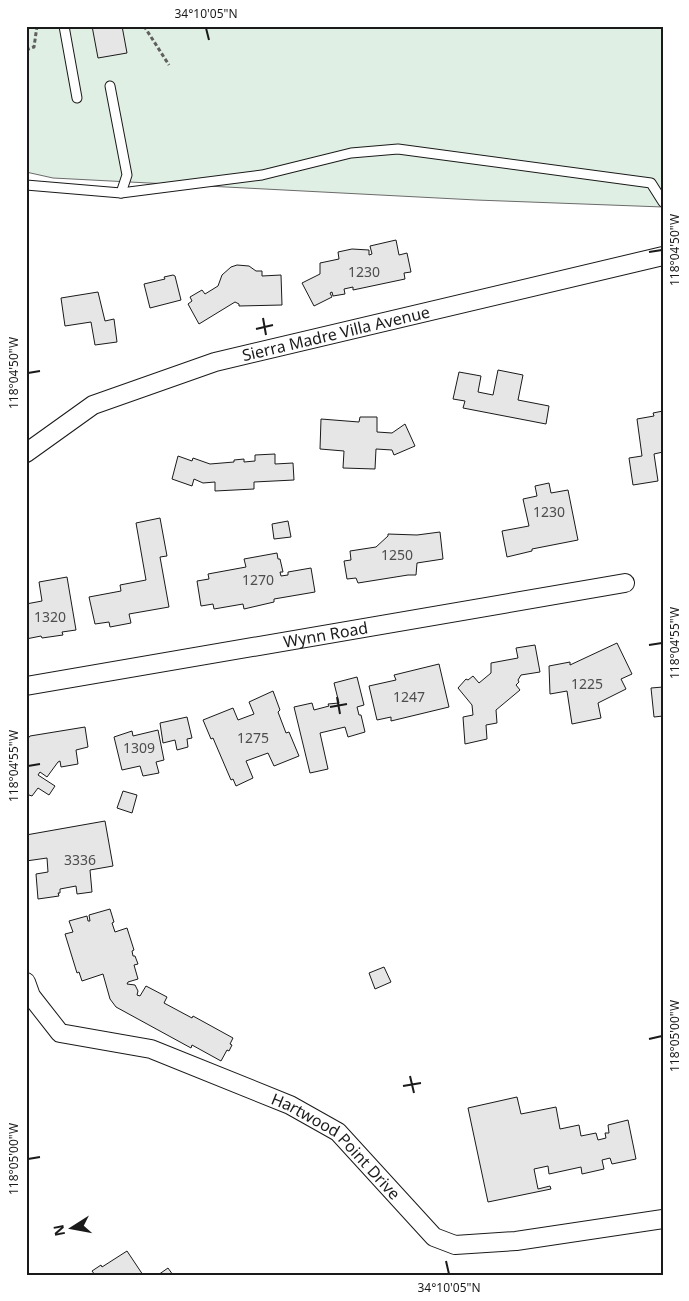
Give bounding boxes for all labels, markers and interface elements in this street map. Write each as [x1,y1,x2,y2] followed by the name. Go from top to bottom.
[174,5,238,22] text: 34°10'05"N
[666,214,683,286] text: 118°04'50"W
[348,262,380,281] house number: 1230
[240,301,432,366] street label: Sierra Madre Villa Avenue
[5,337,22,409] text: 118°04'50"W
[533,502,565,521] house number: 1230
[381,545,413,564] house number: 1250
[242,570,274,589] house number: 1270
[34,607,66,626] house number: 1320
[666,607,683,679] text: 118°04'55"W
[282,616,370,653] street label: Wynn Road
[571,674,603,693] house number: 1225
[393,687,425,706] house number: 1247
[237,728,269,747] house number: 1275
[5,730,22,802] text: 118°04'55"W
[123,738,155,757] house number: 1309
[64,850,96,869] house number: 3336
[666,1000,683,1072] text: 118°05'00"W
[268,1088,405,1204] street label: Hartwood Point Drive
[5,1123,22,1195] text: 118°05'00"W
[48,1204,98,1254] north arrow
[48,1223,69,1238] text: N
[417,1279,481,1296] text: 34°10'05"N

